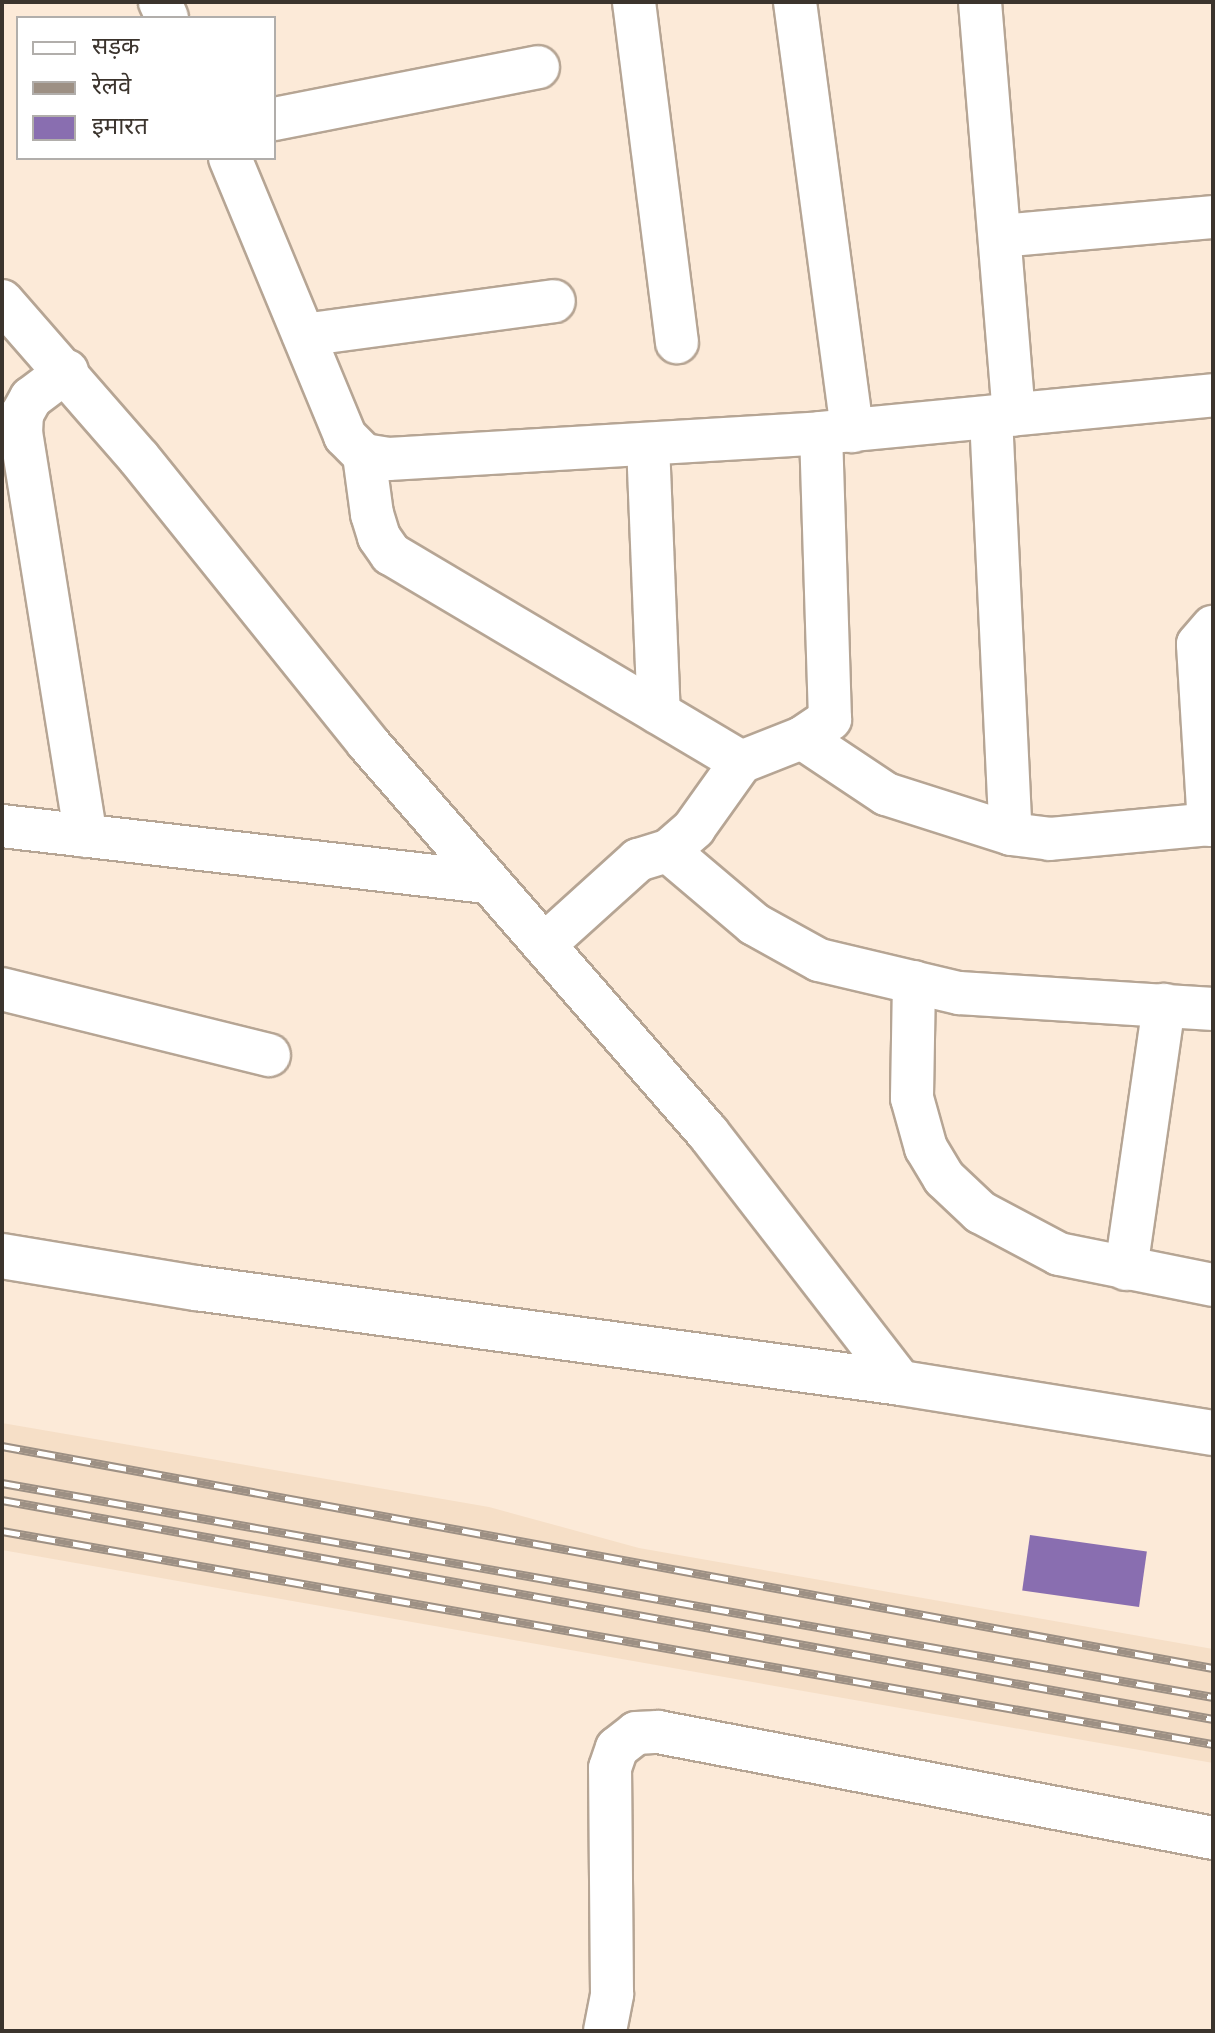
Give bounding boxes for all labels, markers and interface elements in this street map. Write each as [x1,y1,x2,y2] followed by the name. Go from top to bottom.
[16,16,276,160] legend
[92,32,140,59] text: सड़क
[92,72,131,99] text: रेलवे
[92,112,148,139] text: इमारत

